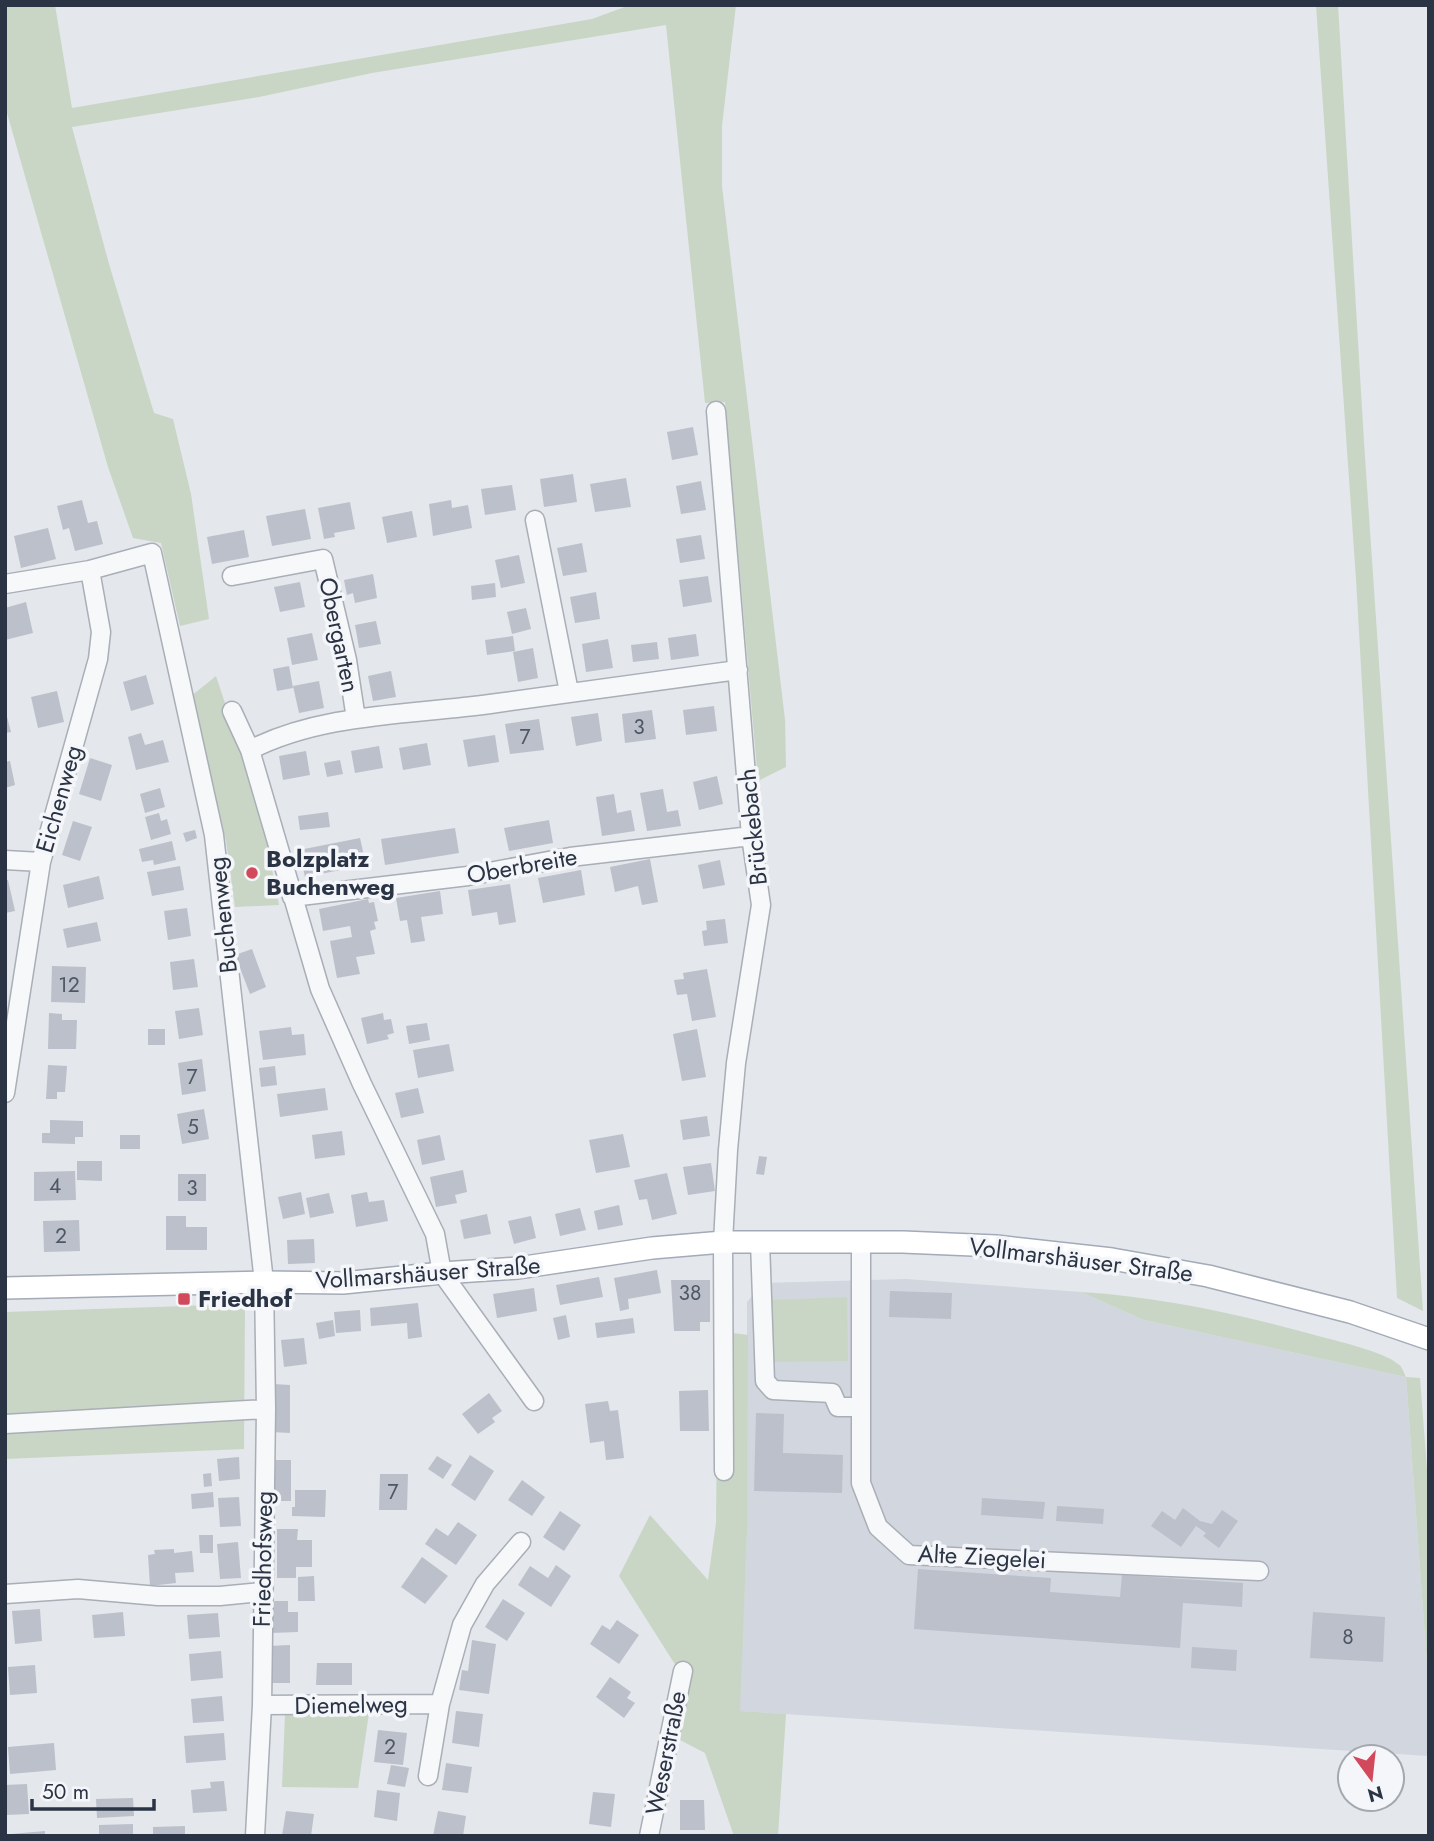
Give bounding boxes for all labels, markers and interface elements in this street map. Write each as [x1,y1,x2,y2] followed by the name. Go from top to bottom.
[310,574,369,696] street label: Obergarten
[633,712,645,742] house number: 3
[519,722,531,752] house number: 7
[26,741,91,857] street label: Eichenweg
[729,767,776,887] street label: Brückebach
[464,839,580,892] street label: Oberbreite
[266,841,395,904] place label: Bolzplatz Buchenweg
[199,855,246,975] street label: Buchenweg
[244,865,260,881] marker: Bolzplatz Buchenweg
[58,970,80,1000] house number: 12
[186,1062,198,1092] house number: 7
[187,1112,199,1142] house number: 5
[49,1171,61,1201] house number: 4
[186,1173,198,1203] house number: 3
[55,1221,67,1251] house number: 2
[967,1228,1195,1291] street label: Vollmarshäuser Straße
[314,1247,541,1298] street label: Vollmarshäuser Straße
[679,1278,701,1308] house number: 38
[198,1281,294,1316] place label: Friedhof
[176,1291,192,1307] marker: Friedhof
[387,1477,399,1507] house number: 7
[244,1491,281,1627] street label: Friedhofsweg
[917,1536,1047,1577] street label: Alte Ziegelei
[1342,1622,1354,1652] house number: 8
[294,1686,408,1723] street label: Diemelweg
[636,1688,695,1818] street label: Weserstraße
[384,1732,396,1762] house number: 2
[1336,1743,1406,1813] north arrow
[32,1768,154,1812] scale bar
[42,1777,89,1807] text: 50 m
[1364,1779,1386,1809] text: N

